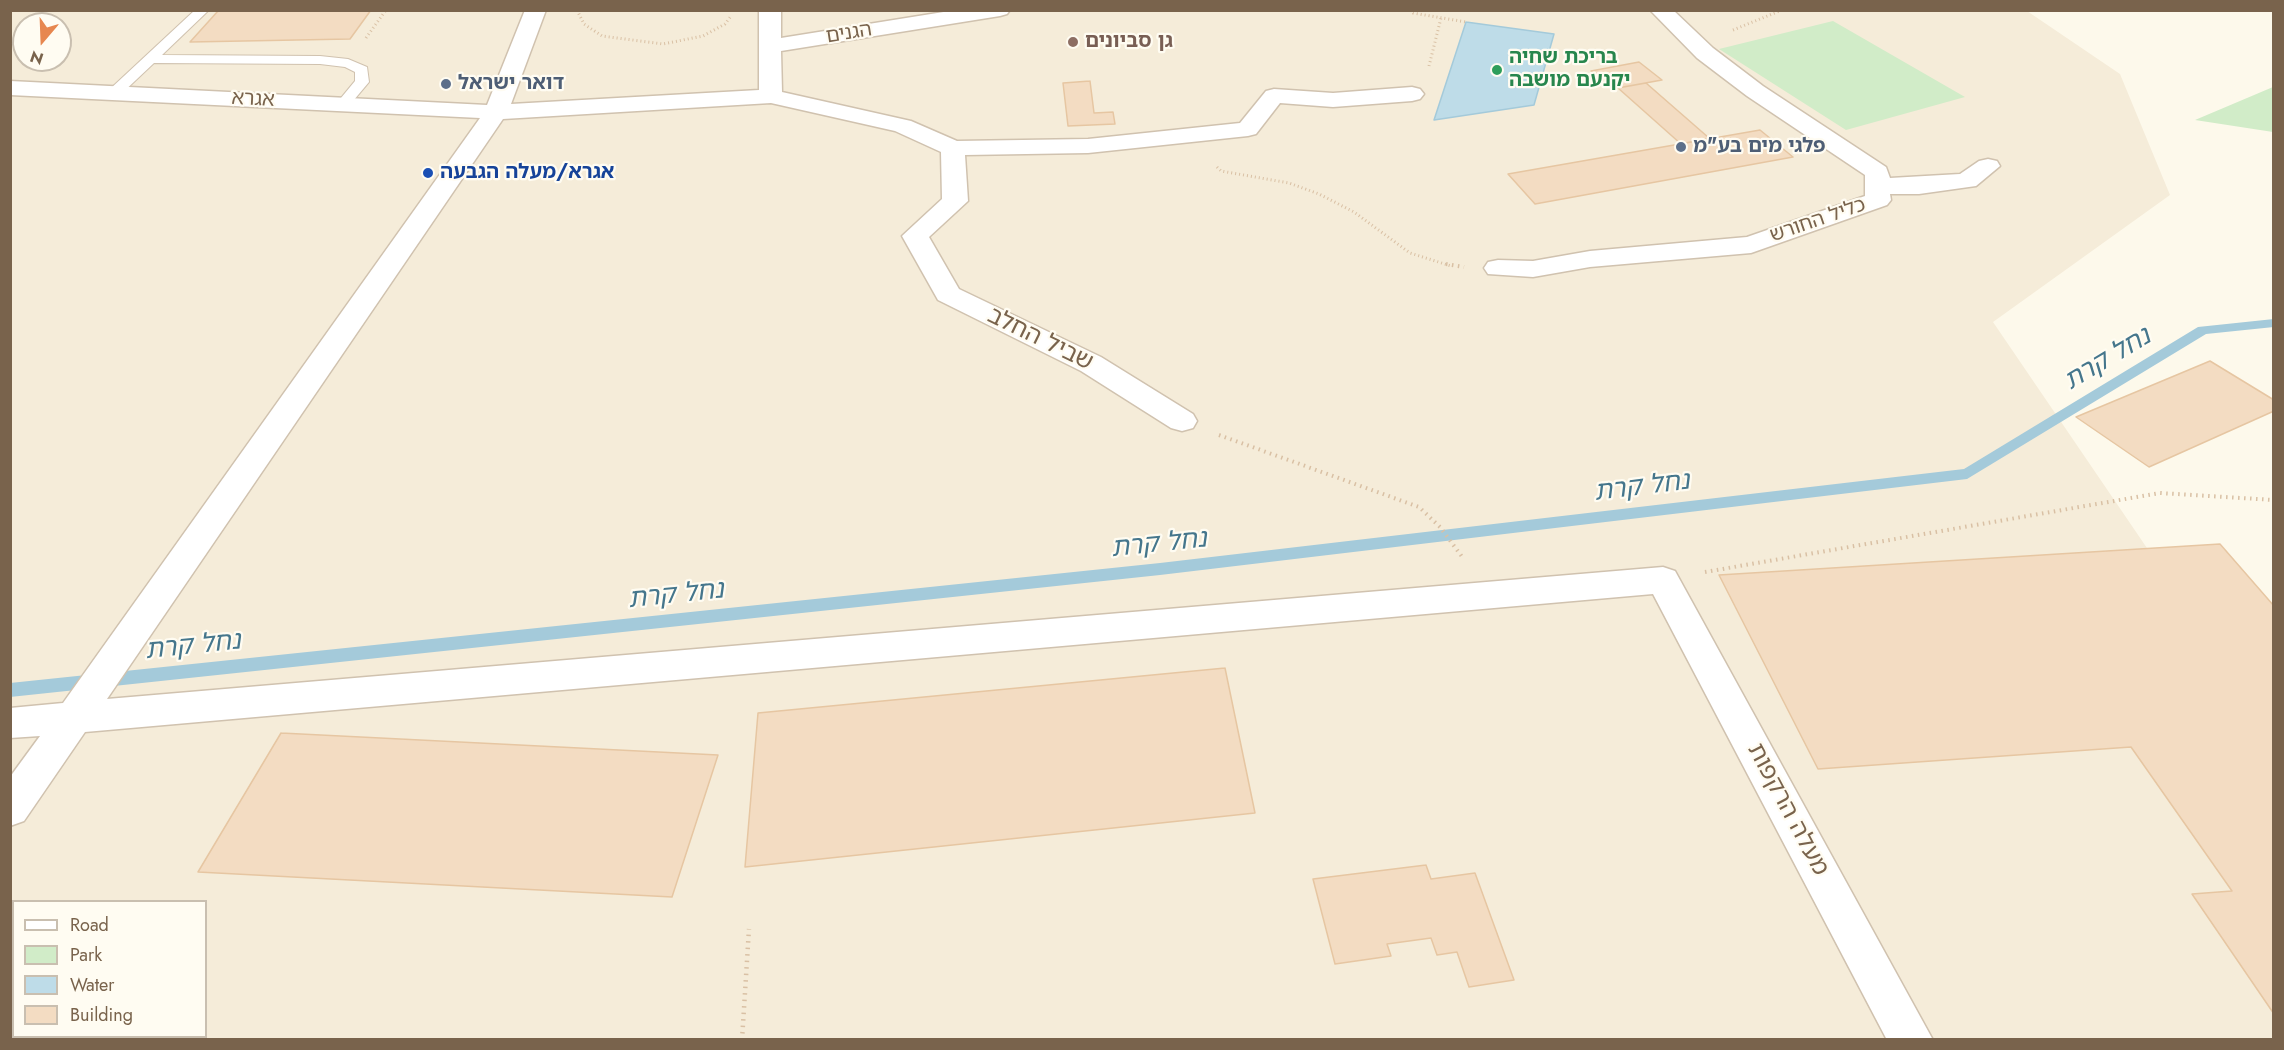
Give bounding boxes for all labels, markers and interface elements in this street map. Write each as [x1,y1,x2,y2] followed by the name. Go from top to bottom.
[12,12,72,72] north arrow
[824,19,874,49] street label: הגנים
[1085,30,1173,54] place label: גן סביונים
[1066,35,1080,49] marker: גן סביונים
[27,45,46,71] text: N
[1509,46,1630,93] place label: בריכת שחיה יקנעם מושבה
[1490,63,1504,77] marker: בריכת שחיה יקנעם מושבה
[458,72,564,96] place label: דואר ישראל
[439,77,453,91] marker: דואר ישראל
[231,87,275,113] street label: אגרא
[1693,135,1826,159] place label: פלגי מים בע"מ
[1674,140,1688,154] marker: פלגי מים בע"מ
[440,161,614,185] place label: אגרא/מעלה הגבעה
[421,166,435,180] marker: אגרא/מעלה הגבעה
[1767,193,1869,249] street label: כליל החורש
[983,302,1097,378] street label: שביל החלב
[2059,322,2157,398] water label: נחל קרת
[1593,467,1691,509] water label: נחל קרת
[1110,524,1208,566] water label: נחל קרת
[627,575,725,617] water label: נחל קרת
[144,626,242,668] water label: נחל קרת
[1740,739,1834,881] street label: מעלה הרקפות
[12,900,207,1038] legend
[70,912,109,938] text: Road
[70,942,102,968] text: Park
[70,972,114,998] text: Water
[70,1002,133,1028] text: Building

